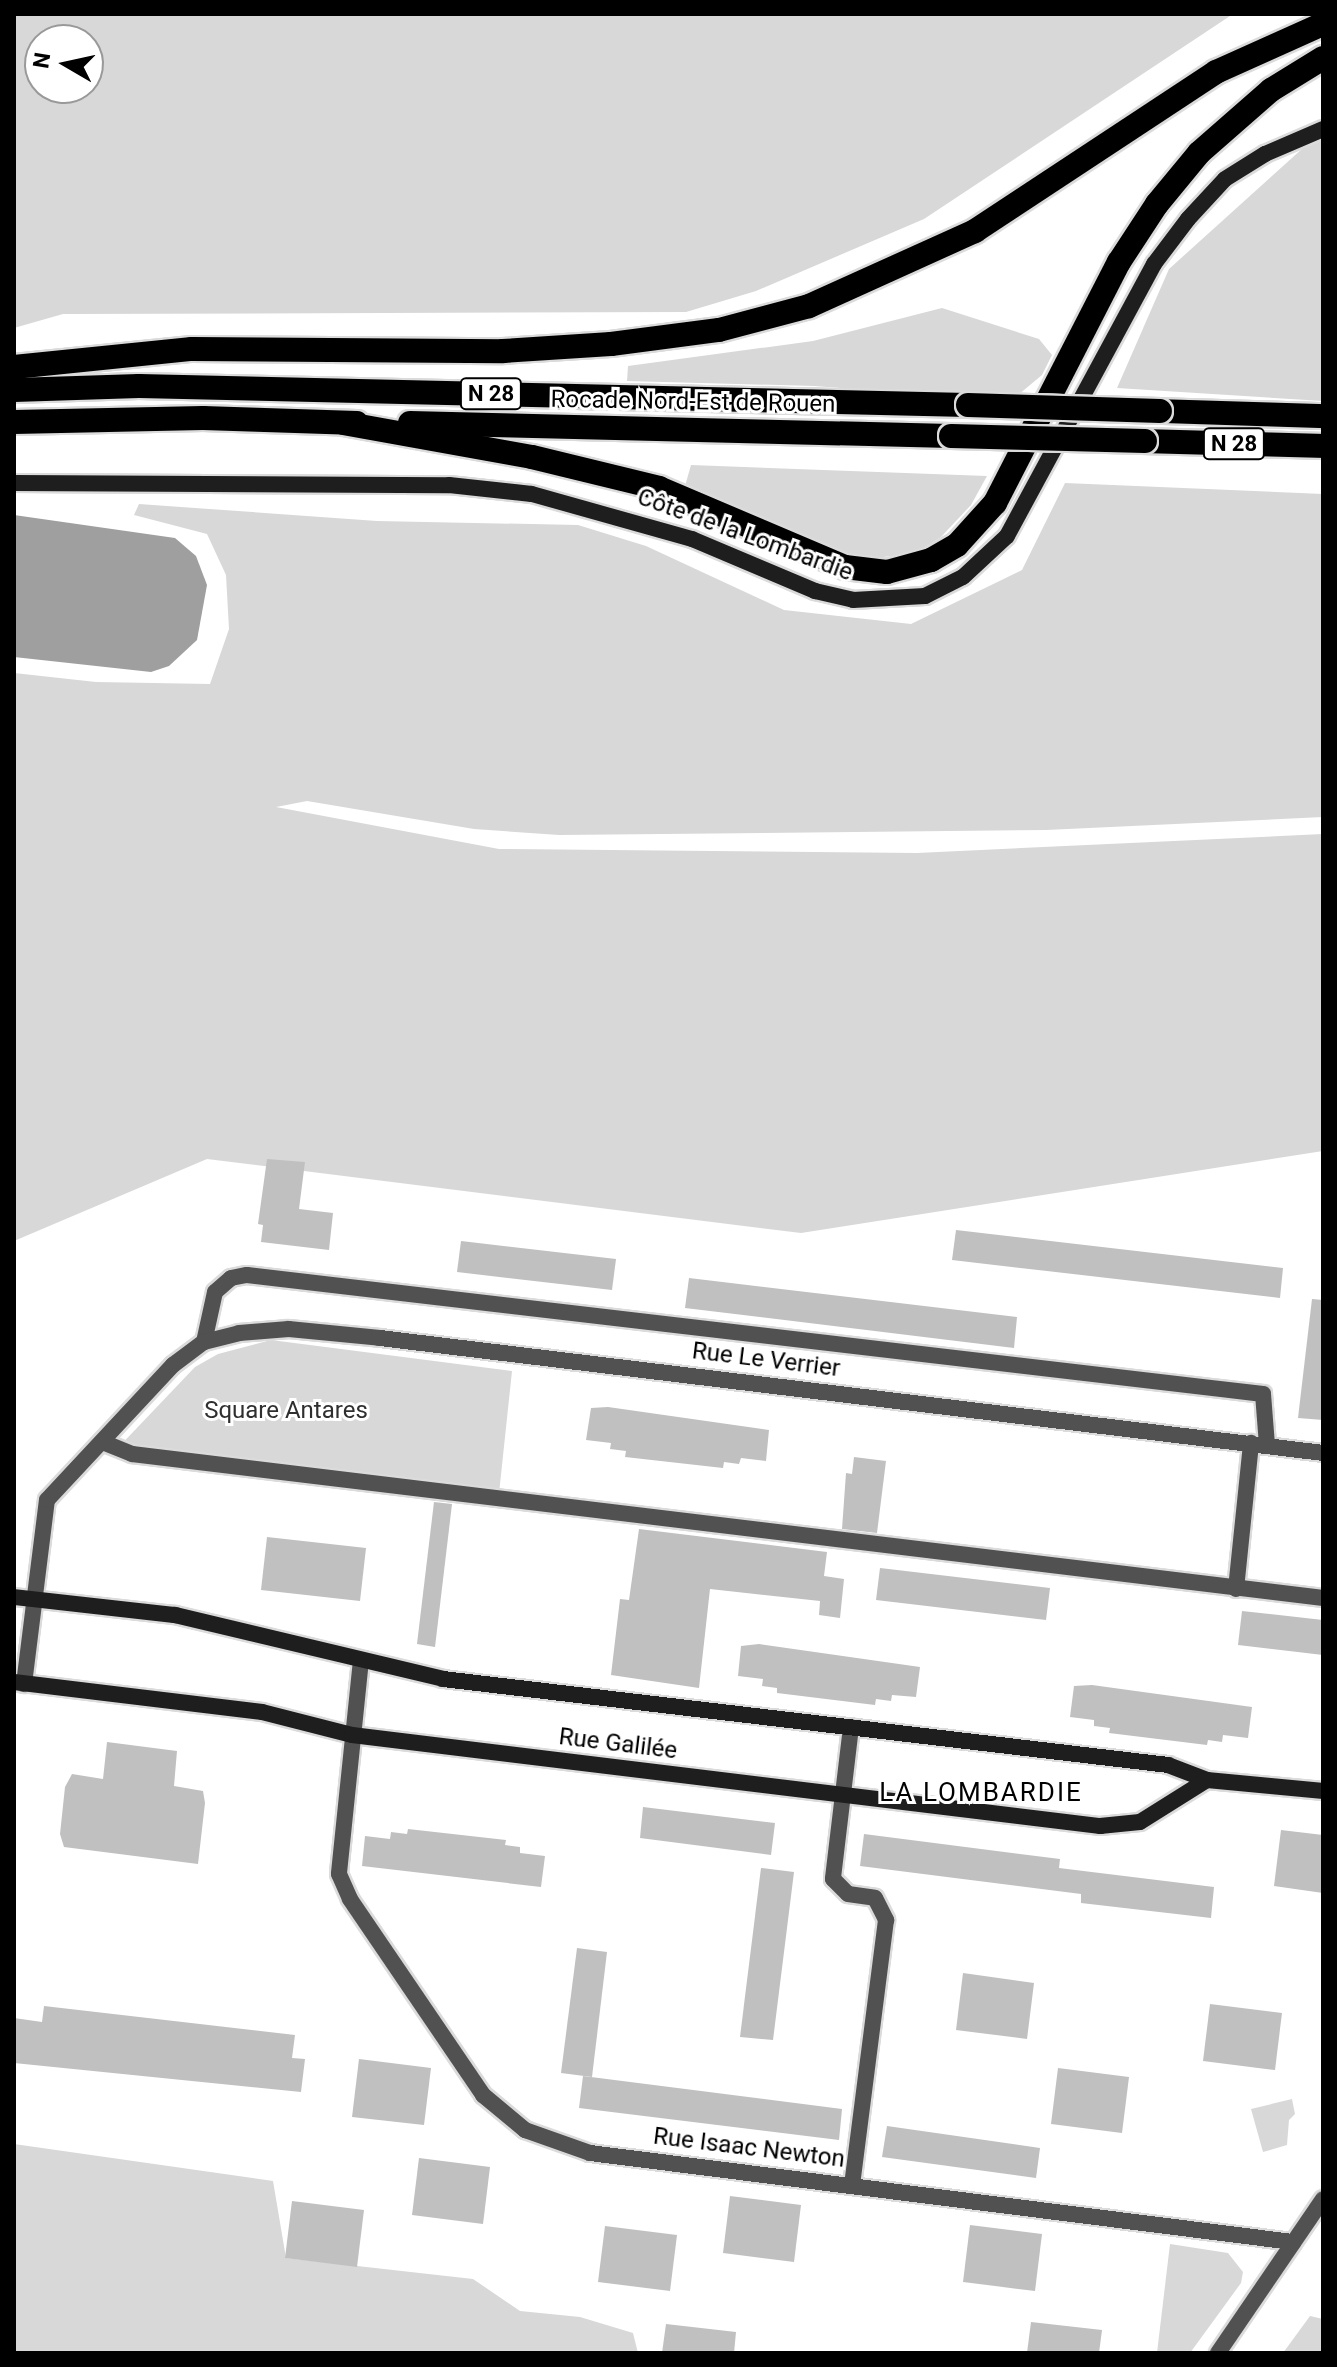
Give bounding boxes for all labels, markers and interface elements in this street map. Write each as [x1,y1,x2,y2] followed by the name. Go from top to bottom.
[24,24,104,104] north arrow
[28,51,55,70] text: N
[459,376,523,412] road number: N 28
[550,385,836,419] street label: Rocade Nord-Est de Rouen
[1202,426,1266,462] road number: N 28
[633,483,857,587] street label: Côte de la Lombardie
[690,1337,842,1383] street label: Rue Le Verrier
[204,1397,368,1425] park label: Square Antares
[557,1722,679,1766] street label: Rue Galilée
[879,1777,1083,1809] district label: LA LOMBARDIE
[652,2122,846,2174] street label: Rue Isaac Newton

